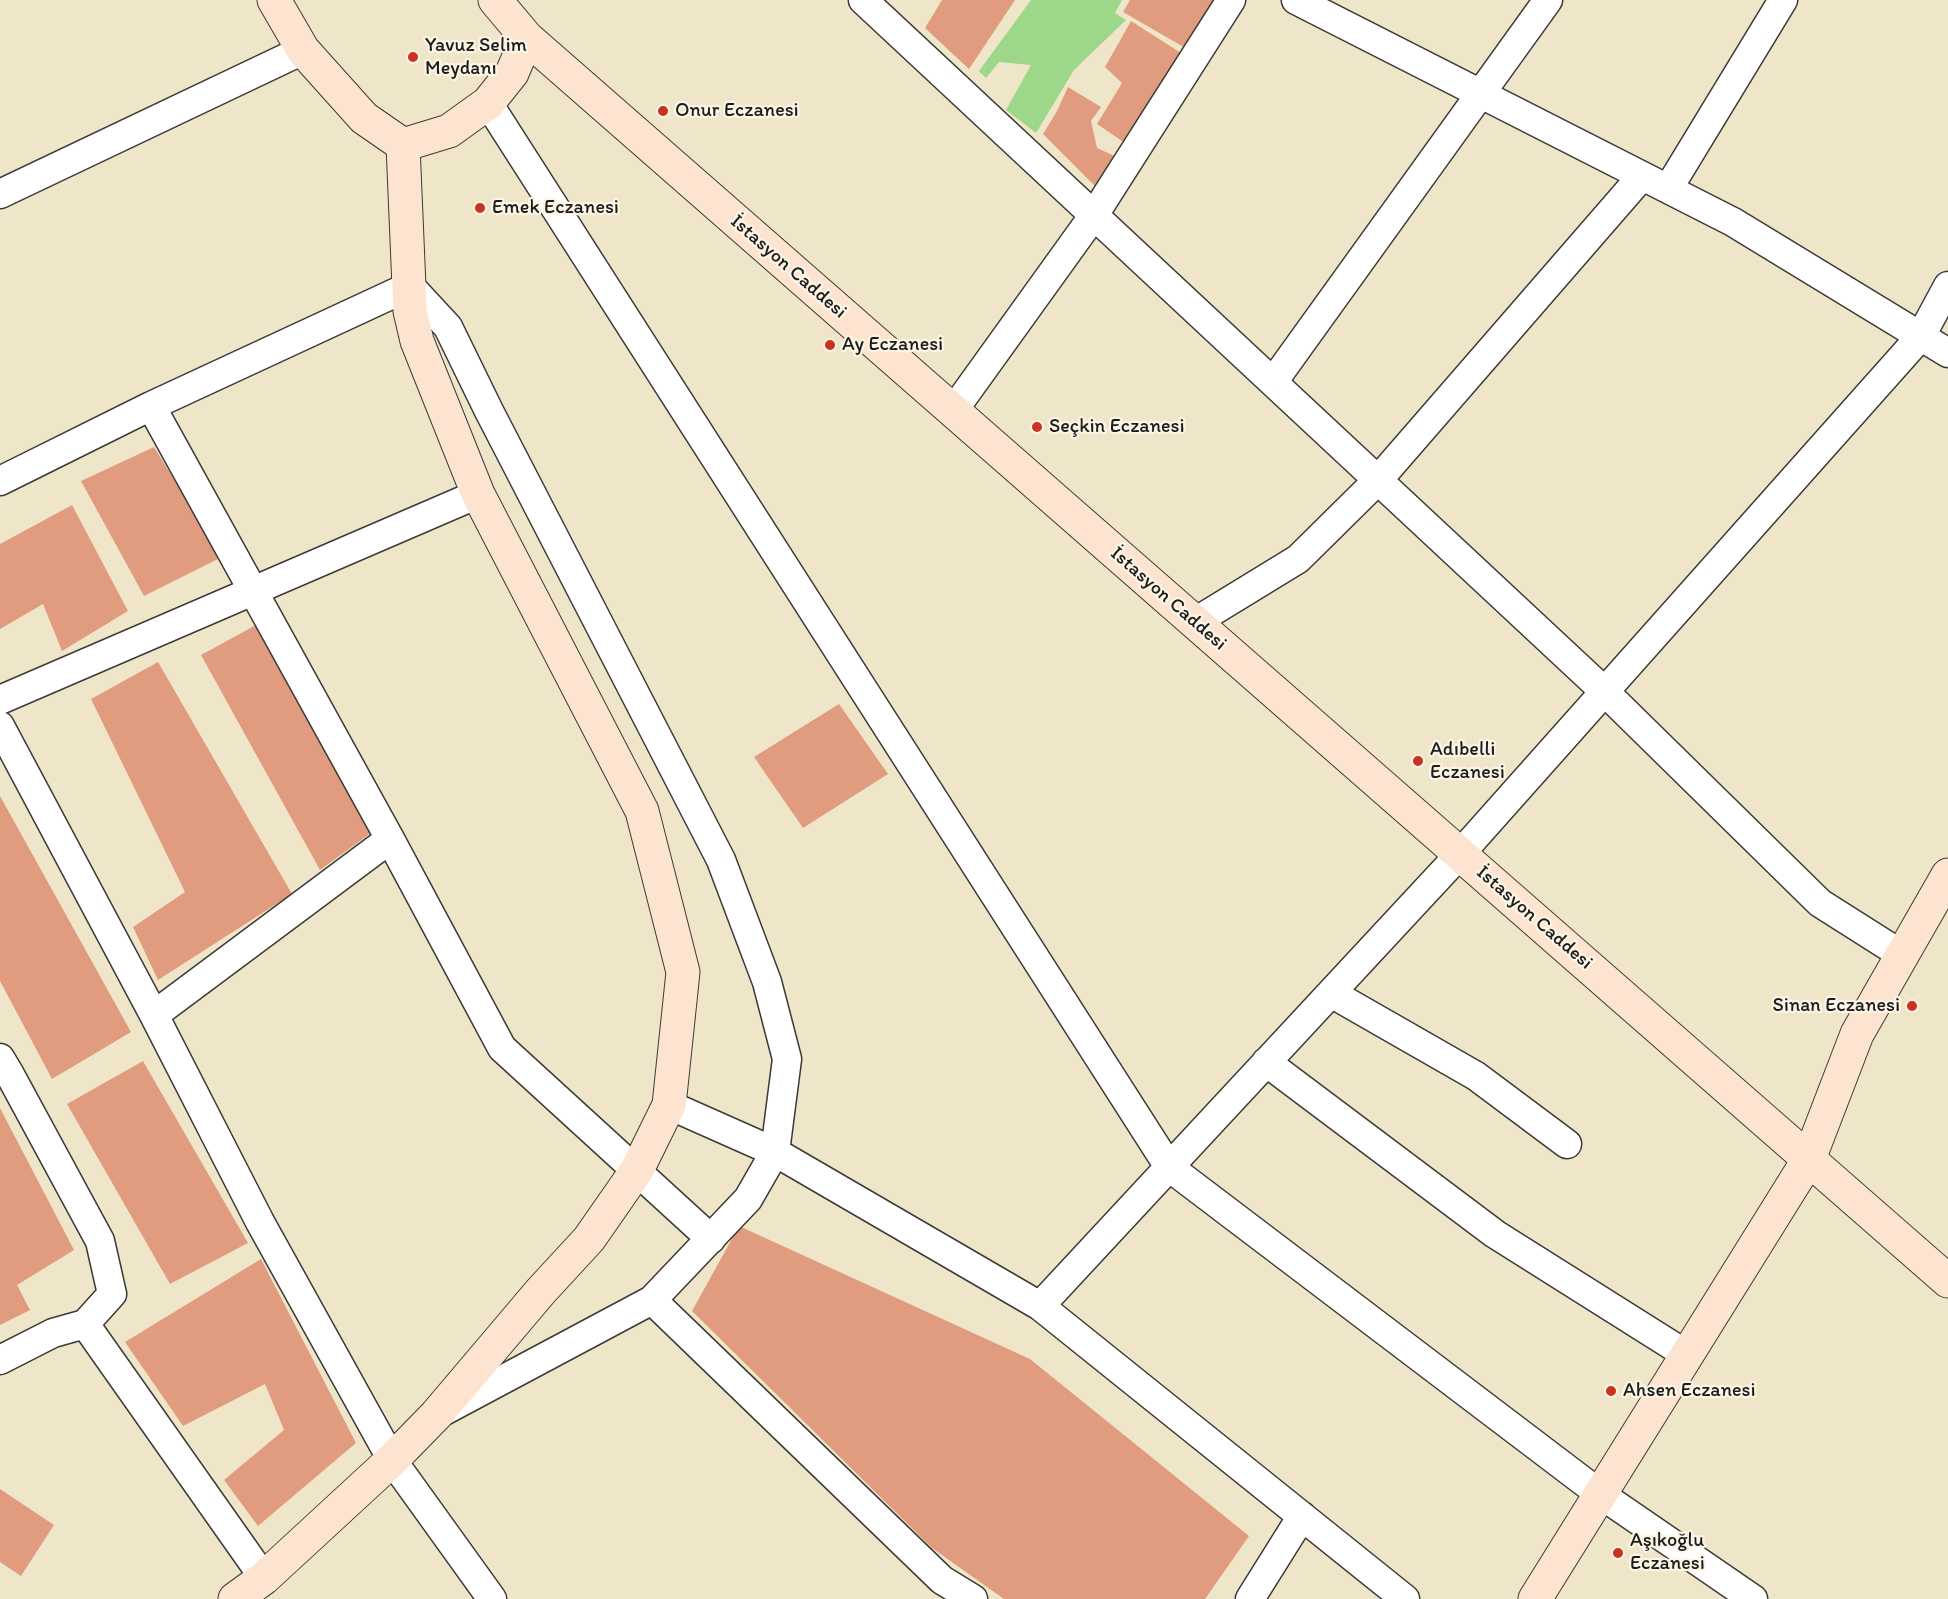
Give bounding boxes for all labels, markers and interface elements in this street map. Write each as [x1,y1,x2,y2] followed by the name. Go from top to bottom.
[425,34,527,81] place label: Yavuz Selim Meydanı
[406,50,420,64] marker: Yavuz Selim Meydanı
[675,99,799,123] place label: Onur Eczanesi
[656,104,670,118] marker: Onur Eczanesi
[492,196,619,220] place label: Emek Eczanesi
[473,201,487,215] marker: Emek Eczanesi
[725,210,851,324] street label: İstasyon Caddesi
[842,333,943,357] place label: Ay Eczanesi
[823,338,837,352] marker: Ay Eczanesi
[1049,415,1185,439] place label: Seçkin Eczanesi
[1030,420,1044,434] marker: Seçkin Eczanesi
[1105,542,1231,656] street label: İstasyon Caddesi
[1430,738,1505,785] place label: Adıbelli Eczanesi
[1411,754,1425,768] marker: Adıbelli Eczanesi
[1471,861,1597,975] street label: İstasyon Caddesi
[1773,994,1900,1018] place label: Sinan Eczanesi
[1905,999,1919,1013] marker: Sinan Eczanesi
[1623,1379,1756,1403] place label: Ahsen Eczanesi
[1604,1384,1618,1398] marker: Ahsen Eczanesi
[1630,1529,1705,1576] place label: Aşıkoğlu Eczanesi
[1611,1546,1625,1560] marker: Aşıkoğlu Eczanesi

